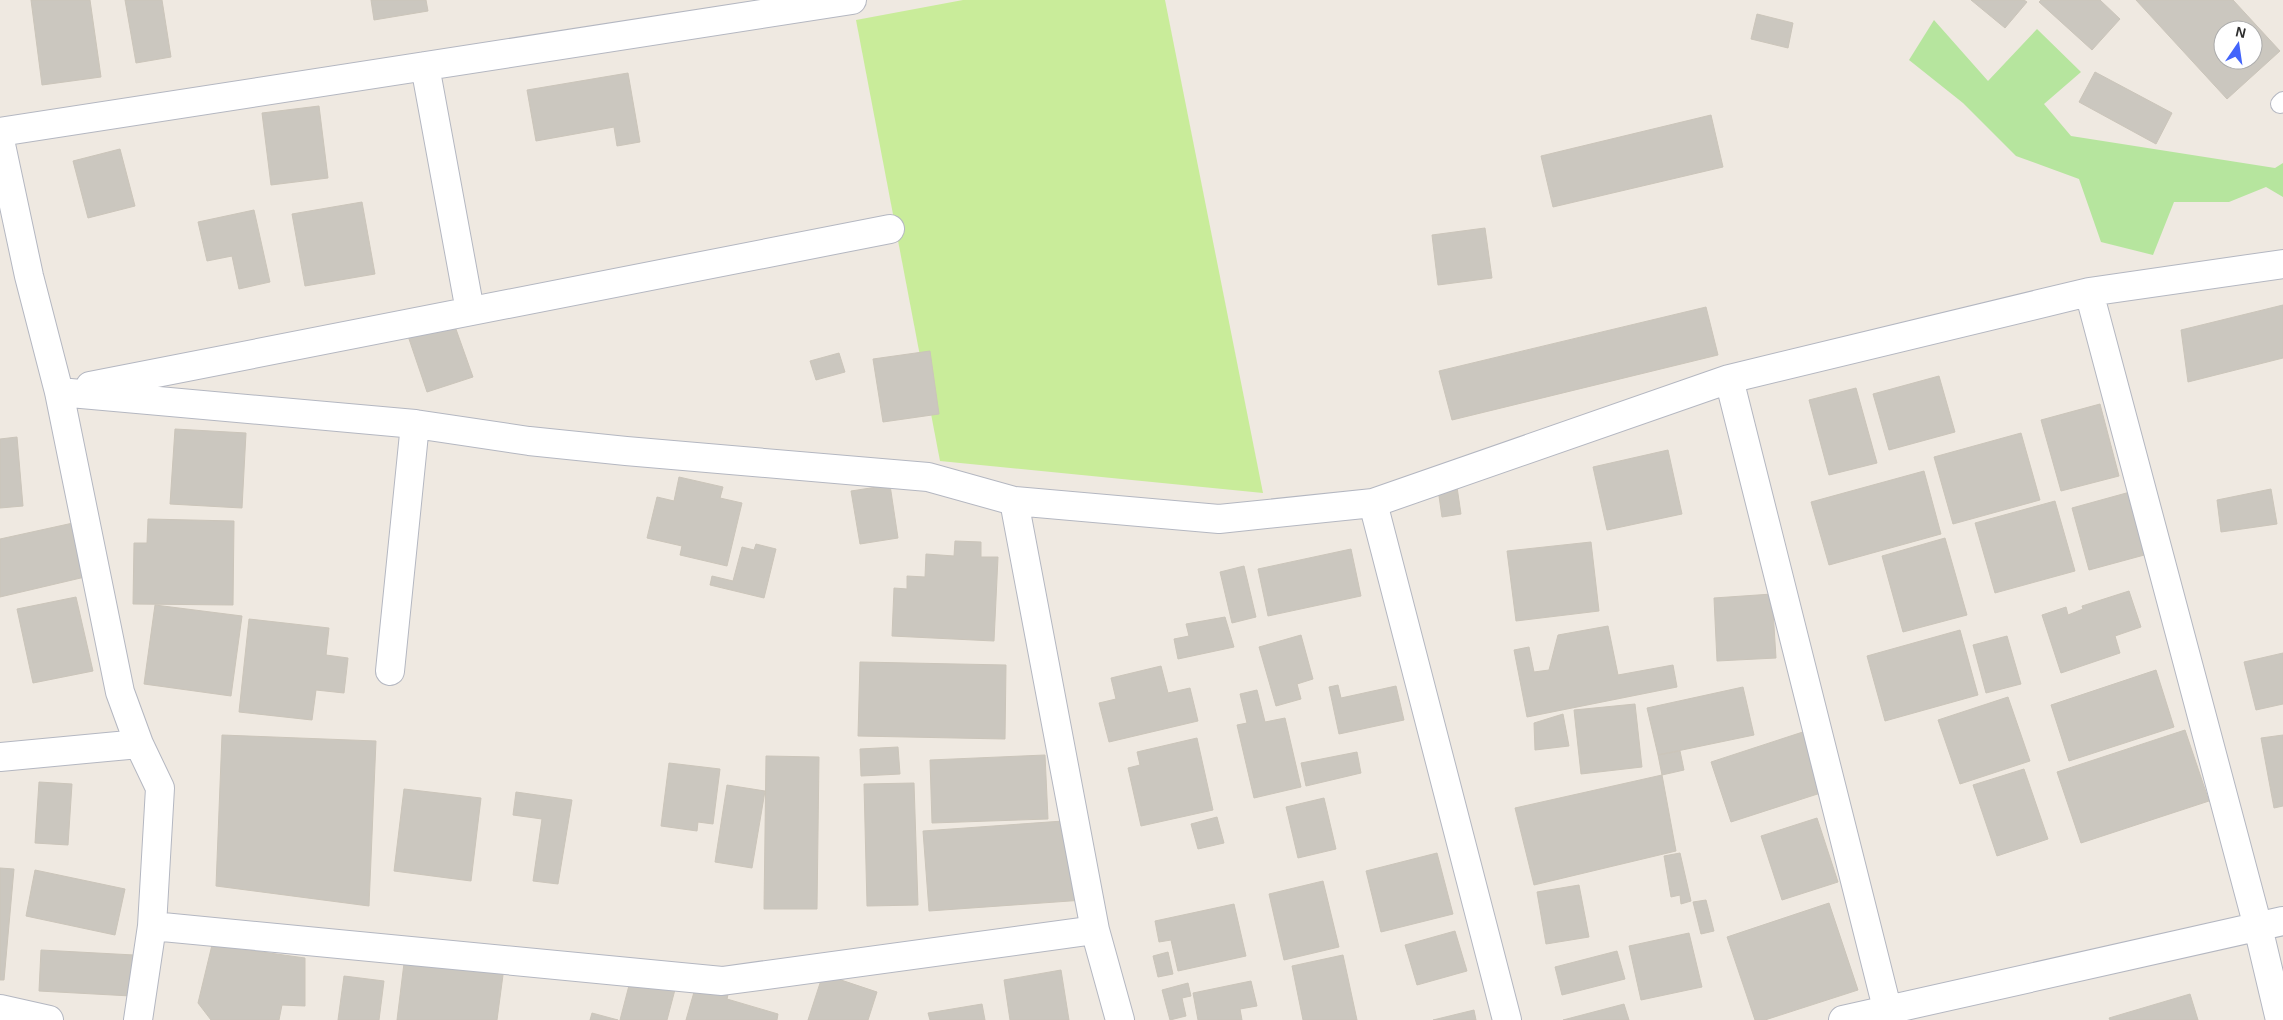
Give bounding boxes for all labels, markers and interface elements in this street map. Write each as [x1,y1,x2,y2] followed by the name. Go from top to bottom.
[2213,20,2263,70] north arrow
[2234,23,2248,41] text: N

